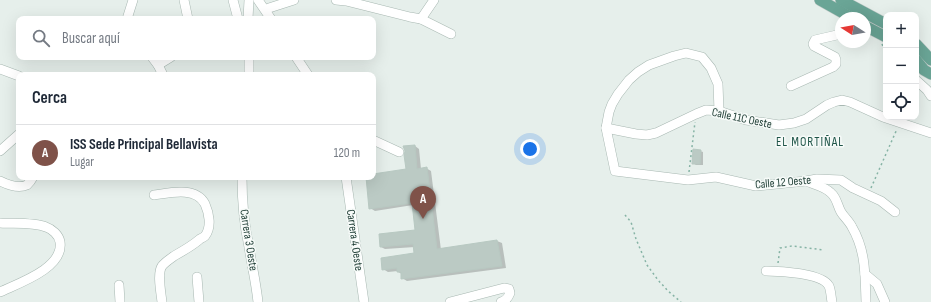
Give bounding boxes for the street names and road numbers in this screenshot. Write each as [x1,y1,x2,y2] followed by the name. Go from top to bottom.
[711,105,773,132] street label: Calle 11C Oeste
[754,173,812,192] street label: Calle 12 Oeste
[236,208,261,272] street label: Carrera 3 Oeste
[343,208,366,272] street label: Carrera 4 Oeste

